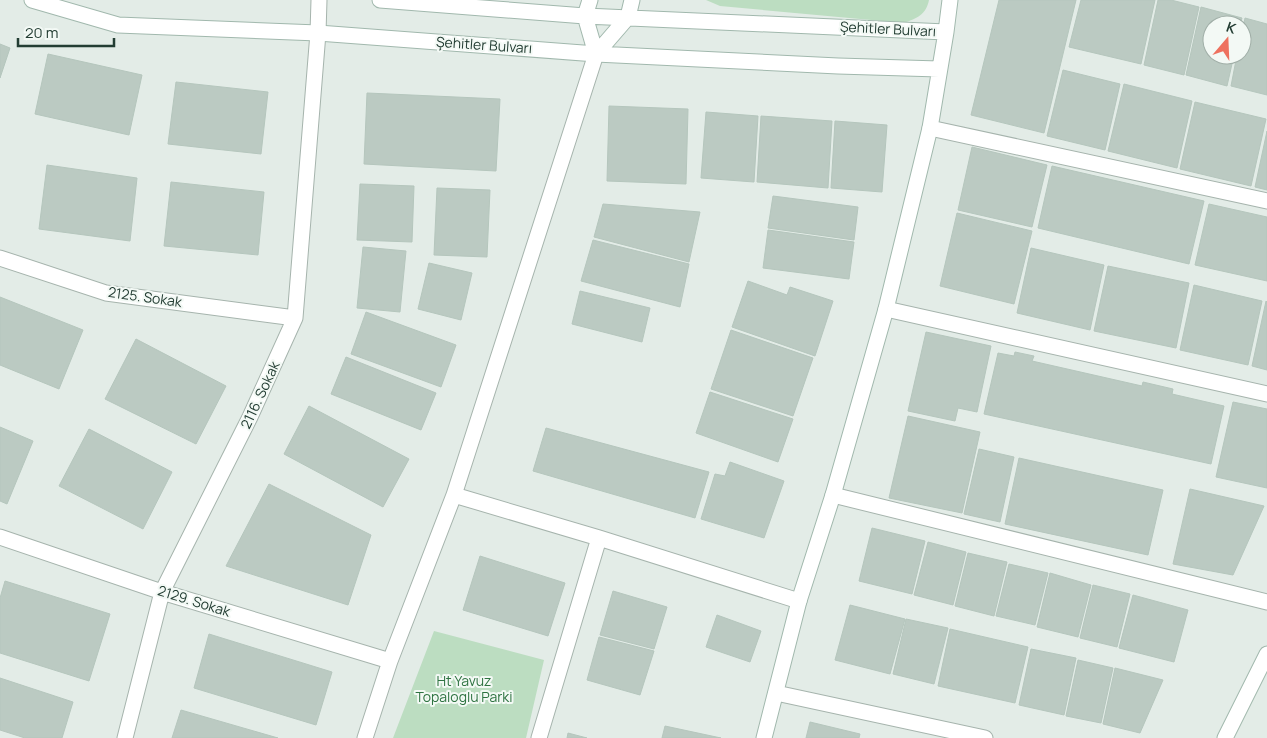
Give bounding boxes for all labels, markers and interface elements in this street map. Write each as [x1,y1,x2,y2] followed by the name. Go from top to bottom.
[18,15,114,47] scale bar
[1202,15,1252,65] north arrow
[839,16,937,41] street label: Şehitler Bulvarı
[1224,17,1240,38] text: K
[25,22,58,43] text: 20 m
[435,32,533,57] street label: Şehitler Bulvarı
[107,282,184,311] street label: 2125. Sokak
[236,357,284,432] street label: 2116. Sokak
[156,581,234,621] street label: 2129. Sokak
[416,671,512,706] park label: Ht Yavuz Topaloglu Parki

